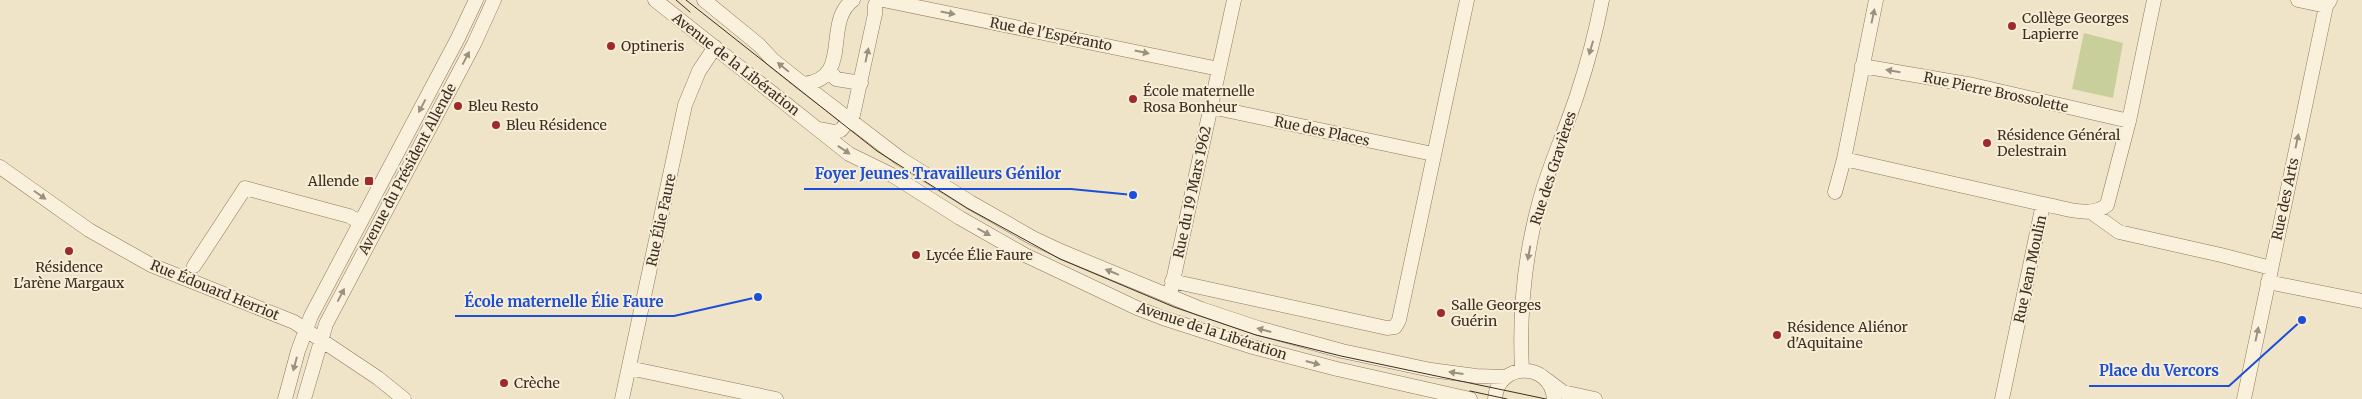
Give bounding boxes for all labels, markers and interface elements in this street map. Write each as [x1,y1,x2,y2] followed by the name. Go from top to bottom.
[1869,7,1877,23] one-way arrow
[668,8,803,119] street label: Avenue de la Libération
[941,9,956,17] one-way arrow
[2022,9,2129,43] place label: Collège Georges Lapierre
[988,13,1114,55] street label: Rue de l'Espéranto
[2006,20,2018,32] marker: Collège Georges Lapierre
[621,37,684,55] place label: Optineris
[605,40,617,52] marker: Optineris
[1587,40,1595,55] one-way arrow
[863,47,871,63] one-way arrow
[1134,49,1150,57] one-way arrow
[462,51,470,66] one-way arrow
[776,62,789,73] one-way arrow
[1885,67,1901,75] one-way arrow
[1922,68,2070,116] street label: Rue Pierre Brossolette
[354,80,460,259] street label: Avenue du Président Allende
[1143,82,1255,116] place label: École maternelle Rosa Bonheur
[1127,93,1139,105] marker: École maternelle Rosa Bonheur
[468,97,538,115] place label: Bleu Resto
[418,99,426,113] one-way arrow
[452,100,464,112] marker: Bleu Resto
[1526,109,1580,227] street label: Rue des Gravières
[1273,112,1371,150] street label: Rue des Places
[506,116,607,134] place label: Bleu Résidence
[490,119,502,131] marker: Bleu Résidence
[1169,124,1215,260] street label: Rue du 19 Mars 1962
[1997,126,2121,160] place label: Résidence Général Delestrain
[2294,132,2302,148] one-way arrow
[1981,137,1993,149] marker: Résidence Général Delestrain
[837,145,851,155] one-way arrow
[2267,156,2303,242] street label: Rue des Arts
[804,159,1071,189] callout: Foyer Jeunes Travailleurs Génilor
[815,164,1061,183] text: Foyer Jeunes Travailleurs Génilor
[307,172,359,190] place label: Allende
[642,172,680,268] street label: Rue Élie Faure
[363,175,375,187] marker: Allende
[33,190,47,200] one-way arrow
[2010,213,2050,325] street label: Rue Jean Moulin
[978,227,991,236] one-way arrow
[63,245,75,257] marker: Résidence L'arène Margaux
[1524,245,1532,261] one-way arrow
[926,246,1033,264] place label: Lycée Élie Faure
[910,249,922,261] marker: Lycée Élie Faure
[148,256,283,324] street label: Rue Édouard Herriot
[14,258,125,292] place label: Résidence L'arène Margaux
[1105,268,1119,276] one-way arrow
[455,286,674,316] callout: École maternelle Élie Faure
[337,288,345,302] one-way arrow
[464,291,664,311] text: École maternelle Élie Faure
[1451,296,1541,330] place label: Salle Georges Guérin
[1134,298,1289,364] street label: Avenue de la Libération
[1435,307,1447,319] marker: Salle Georges Guérin
[1787,318,1908,352] place label: Résidence Aliénor d'Aquitaine
[1256,325,1271,333] one-way arrow
[2253,327,2261,342] one-way arrow
[1771,329,1783,341] marker: Résidence Aliénor d'Aquitaine
[290,356,298,371] one-way arrow
[2089,356,2229,386] callout: Place du Vercors
[1305,359,1320,367] one-way arrow
[2099,361,2219,380] text: Place du Vercors
[1448,369,1464,377] one-way arrow
[514,374,560,392] place label: Crèche
[498,377,510,389] marker: Crèche

